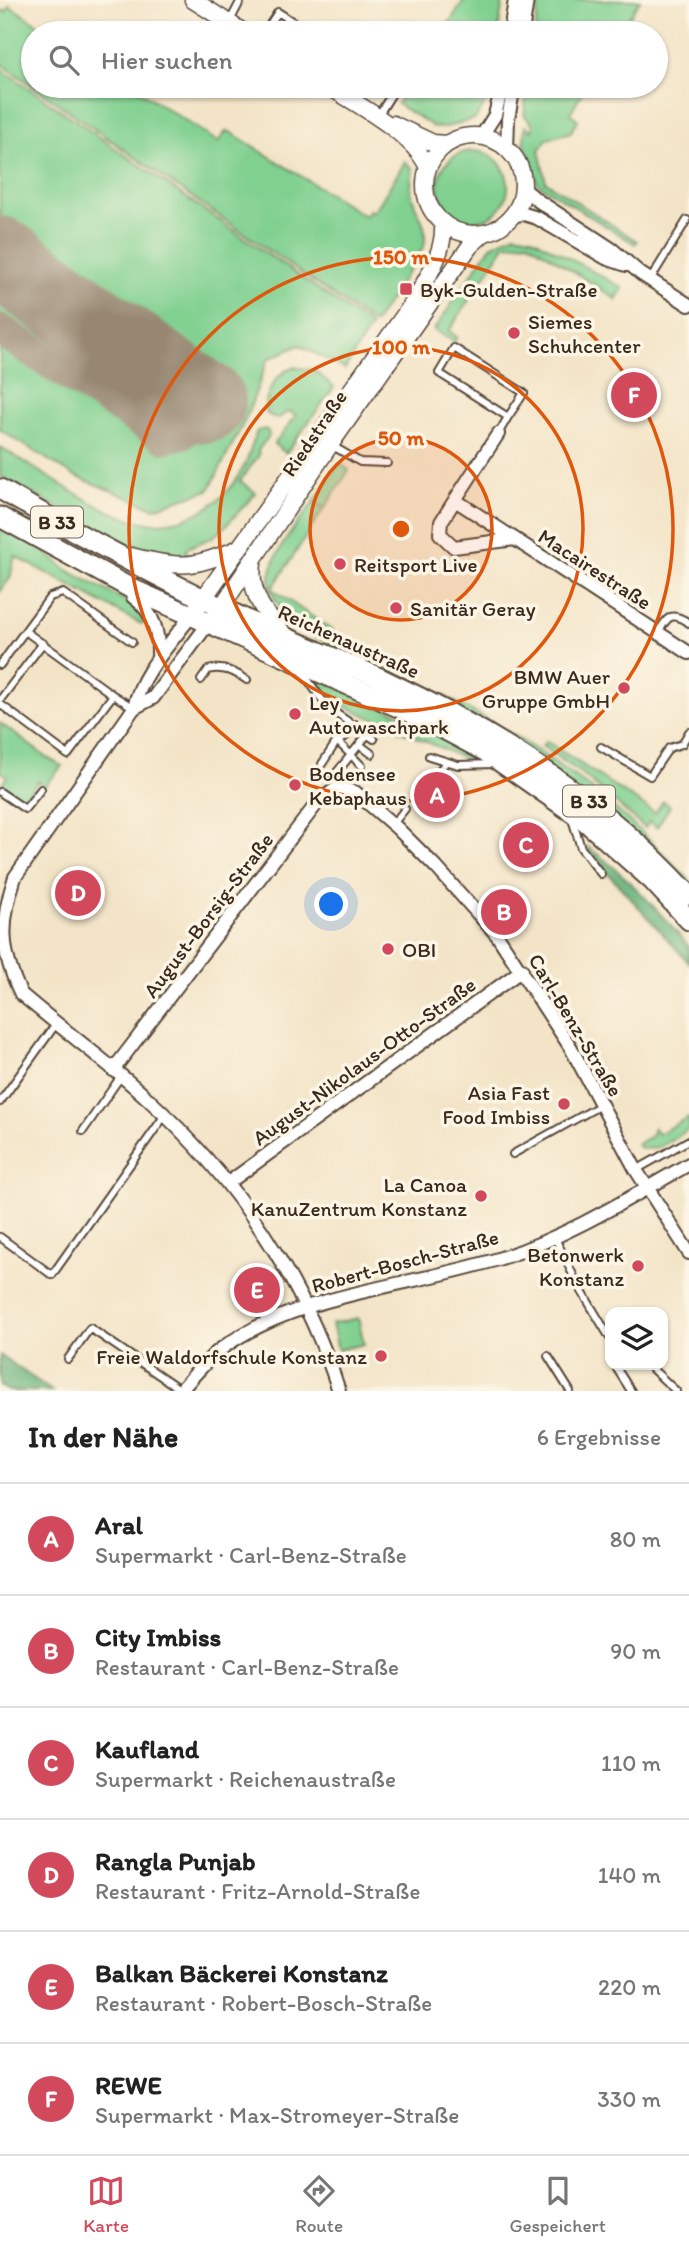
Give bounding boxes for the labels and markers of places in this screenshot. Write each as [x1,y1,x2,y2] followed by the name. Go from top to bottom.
[420,277,598,302] place label: Byk-Gulden-Straße
[398,281,414,297] marker: Byk-Gulden-Straße
[528,309,641,358] place label: Siemes Schuhcenter
[506,325,522,341] marker: Siemes Schuhcenter
[611,369,657,421] pin: F
[389,517,413,541] centre of rings
[354,552,478,577] place label: Reitsport Live
[332,556,348,572] marker: Reitsport Live
[410,596,536,621] place label: Sanitär Geray
[388,600,404,616] marker: Sanitär Geray
[482,664,611,713] place label: BMW Auer Gruppe GmbH
[616,680,632,696] marker: BMW Auer Gruppe GmbH
[309,690,449,739] place label: Ley Autowaschpark
[287,706,303,722] marker: Ley Autowaschpark
[309,761,407,810] place label: Bodensee Kebaphaus
[414,769,460,821] pin: A
[287,777,303,793] marker: Bodensee Kebaphaus
[503,819,549,871] pin: C
[55,867,101,919] pin: D
[481,886,527,938] pin: B
[402,937,436,962] place label: OBI
[380,941,396,957] marker: OBI
[442,1080,550,1129] place label: Asia Fast Food Imbiss
[556,1096,572,1112] marker: Asia Fast Food Imbiss
[251,1172,467,1221] place label: La Canoa KanuZentrum Konstanz
[473,1188,489,1204] marker: La Canoa KanuZentrum Konstanz
[527,1242,624,1291] place label: Betonwerk Konstanz
[630,1258,646,1274] marker: Betonwerk Konstanz
[234,1264,280,1316] pin: E
[96,1344,367,1369] place label: Freie Waldorfschule Konstanz
[373,1348,389,1364] marker: Freie Waldorfschule Konstanz

